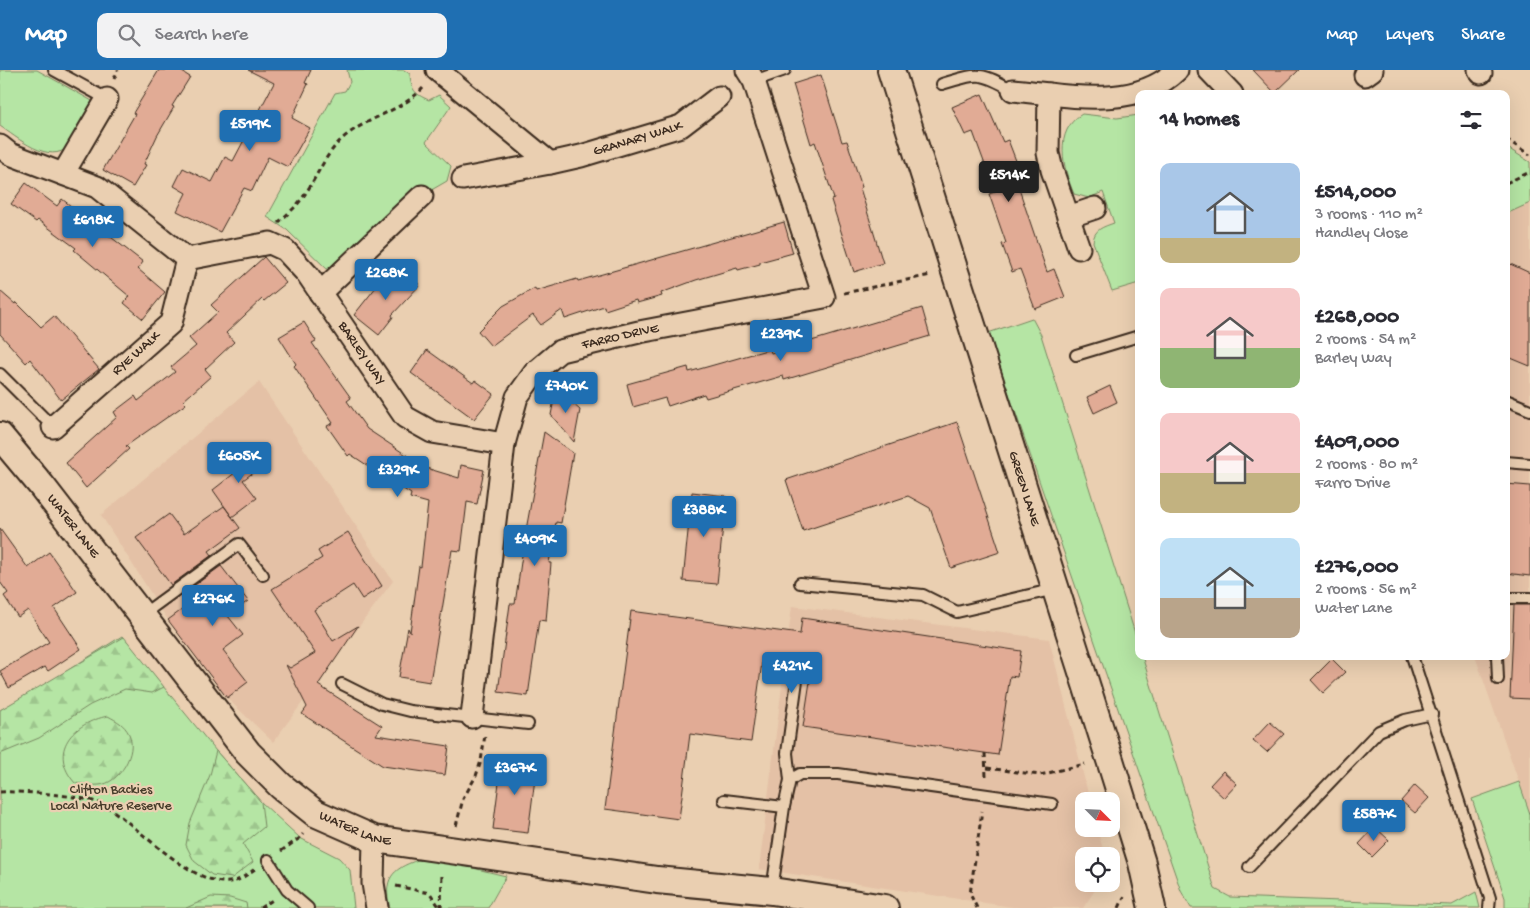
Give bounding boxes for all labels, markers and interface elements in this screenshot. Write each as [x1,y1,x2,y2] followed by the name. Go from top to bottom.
[97,13,447,58] search box
[25,21,67,50] text: Map
[115,21,143,49] icon: search
[155,24,248,47] text: Search here
[1326,25,1358,46] text: Map
[1386,25,1433,46] text: Layers
[1461,25,1505,46] text: Share
[1457,106,1485,134] icon: filters
[1160,108,1239,133] text: 14 homes
[215,109,285,152] pin: £519K
[231,116,269,135] text: £519K
[591,117,685,160] street label: GRANARY WALK
[974,160,1044,203] pin: £514K
[990,167,1028,186] text: £514K
[1315,181,1396,206] text: £514,000
[1200,183,1260,243] icon: home
[58,206,128,248] pin: £618K
[1315,206,1423,225] text: 3 rooms · 110 m²
[73,212,113,231] text: £618K
[1315,225,1408,244] text: Handley Close
[351,258,421,301] pin: £268K
[366,265,406,284] text: £268K
[1315,306,1399,331] text: £268,000
[1200,308,1260,368] icon: home
[333,317,389,388] street label: BARLEY WAY
[579,320,661,354] street label: FARRO DRIVE
[746,320,816,362] pin: £239K
[761,326,801,345] text: £239K
[109,327,165,379] street label: RYE WALK
[1315,331,1416,350] text: 2 rooms · 54 m²
[1315,350,1392,369] text: Barley Way
[531,372,601,414] pin: £740K
[546,378,586,397] text: £740K
[1315,431,1399,456] text: £409,000
[1200,433,1260,493] icon: home
[204,442,274,484] pin: £605K
[218,448,260,467] text: £605K
[1004,449,1044,529] street label: GREEN LANE
[363,456,433,498] pin: £329K
[1315,456,1418,475] text: 2 rooms · 80 m²
[378,462,418,481] text: £329K
[1315,475,1390,494] text: Farro Drive
[43,491,104,563] street label: WATER LANE
[669,496,739,538] pin: £388K
[683,502,725,521] text: £388K
[500,524,570,567] pin: £409K
[515,531,555,550] text: £409K
[1315,556,1399,581] text: £276,000
[1200,558,1260,618] icon: home
[1315,581,1417,600] text: 2 rooms · 56 m²
[178,584,248,627] pin: £276K
[193,591,233,610] text: £276K
[1315,600,1392,619] text: Water Lane
[757,652,827,694] pin: £421K
[773,658,811,677] text: £421K
[480,754,550,796] pin: £367K
[495,760,535,779] text: £367K
[50,782,172,815] park label: Clifton Backies Local Nature Reserve
[1075,792,1120,838] north arrow
[1075,792,1120,892] map controls
[1339,800,1409,842] pin: £587K
[1353,806,1395,825] text: £587K
[316,807,393,850] street label: WATER LANE
[1075,847,1120,892] button: locate

